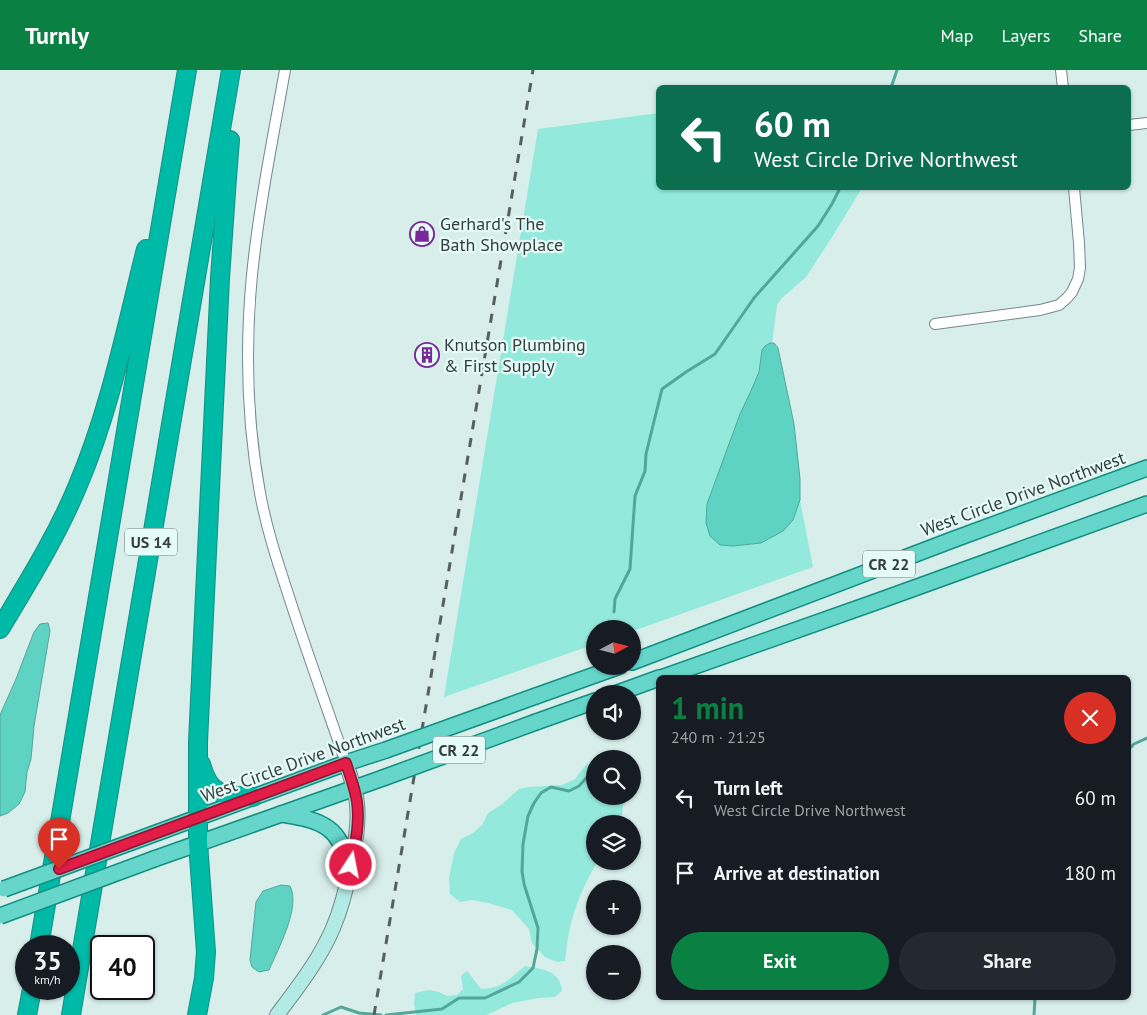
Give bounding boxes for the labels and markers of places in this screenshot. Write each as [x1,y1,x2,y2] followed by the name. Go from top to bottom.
[440,212,563,256] place label: Gerhard's The Bath Showplace
[409,221,435,247] shop icon: Gerhard's The Bath Showplace
[444,333,586,377] place label: Knutson Plumbing & First Supply
[414,342,440,368] building icon: Knutson Plumbing & First Supply
[38,818,80,869] pin

